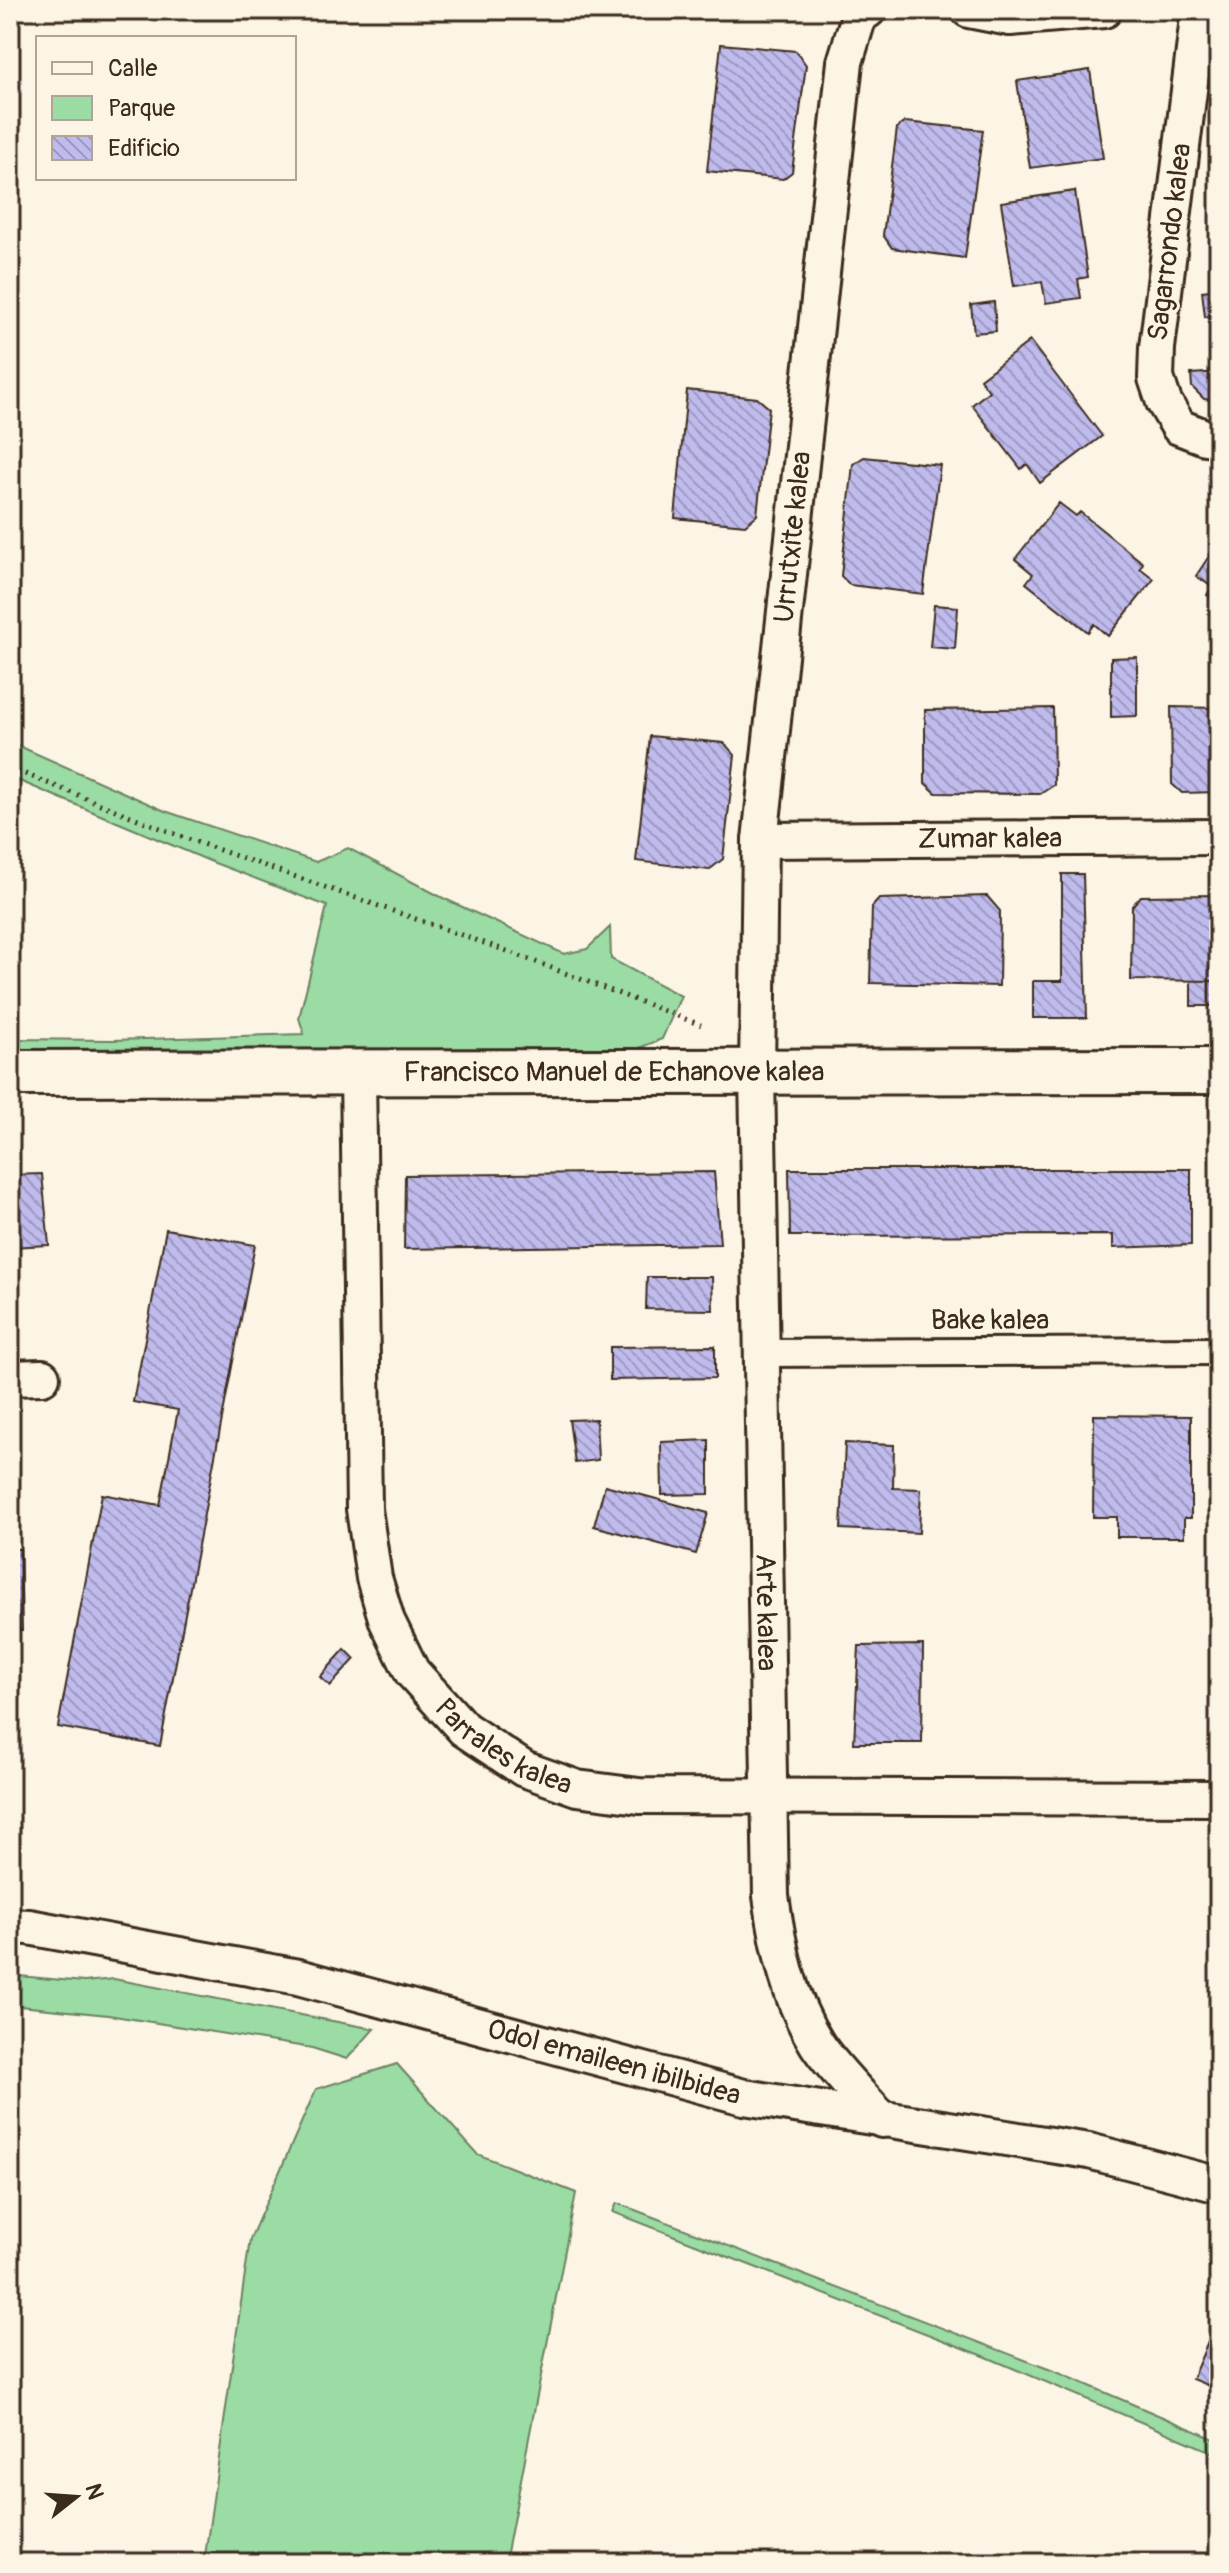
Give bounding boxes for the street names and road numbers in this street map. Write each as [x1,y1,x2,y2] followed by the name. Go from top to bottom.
[1141,141,1199,343] street label: Sagarrondo kalea
[767,450,819,624] street label: Urrutxite kalea
[918,821,1062,856] street label: Zumar kalea
[403,1054,825,1090] street label: Francisco Manuel de Echanove kalea
[931,1303,1049,1338] street label: Bake kalea
[748,1553,785,1671] street label: Arte kalea
[427,1691,577,1802] street label: Parrales kalea
[484,2011,745,2113] street label: Odol emaileen ibilbidea

